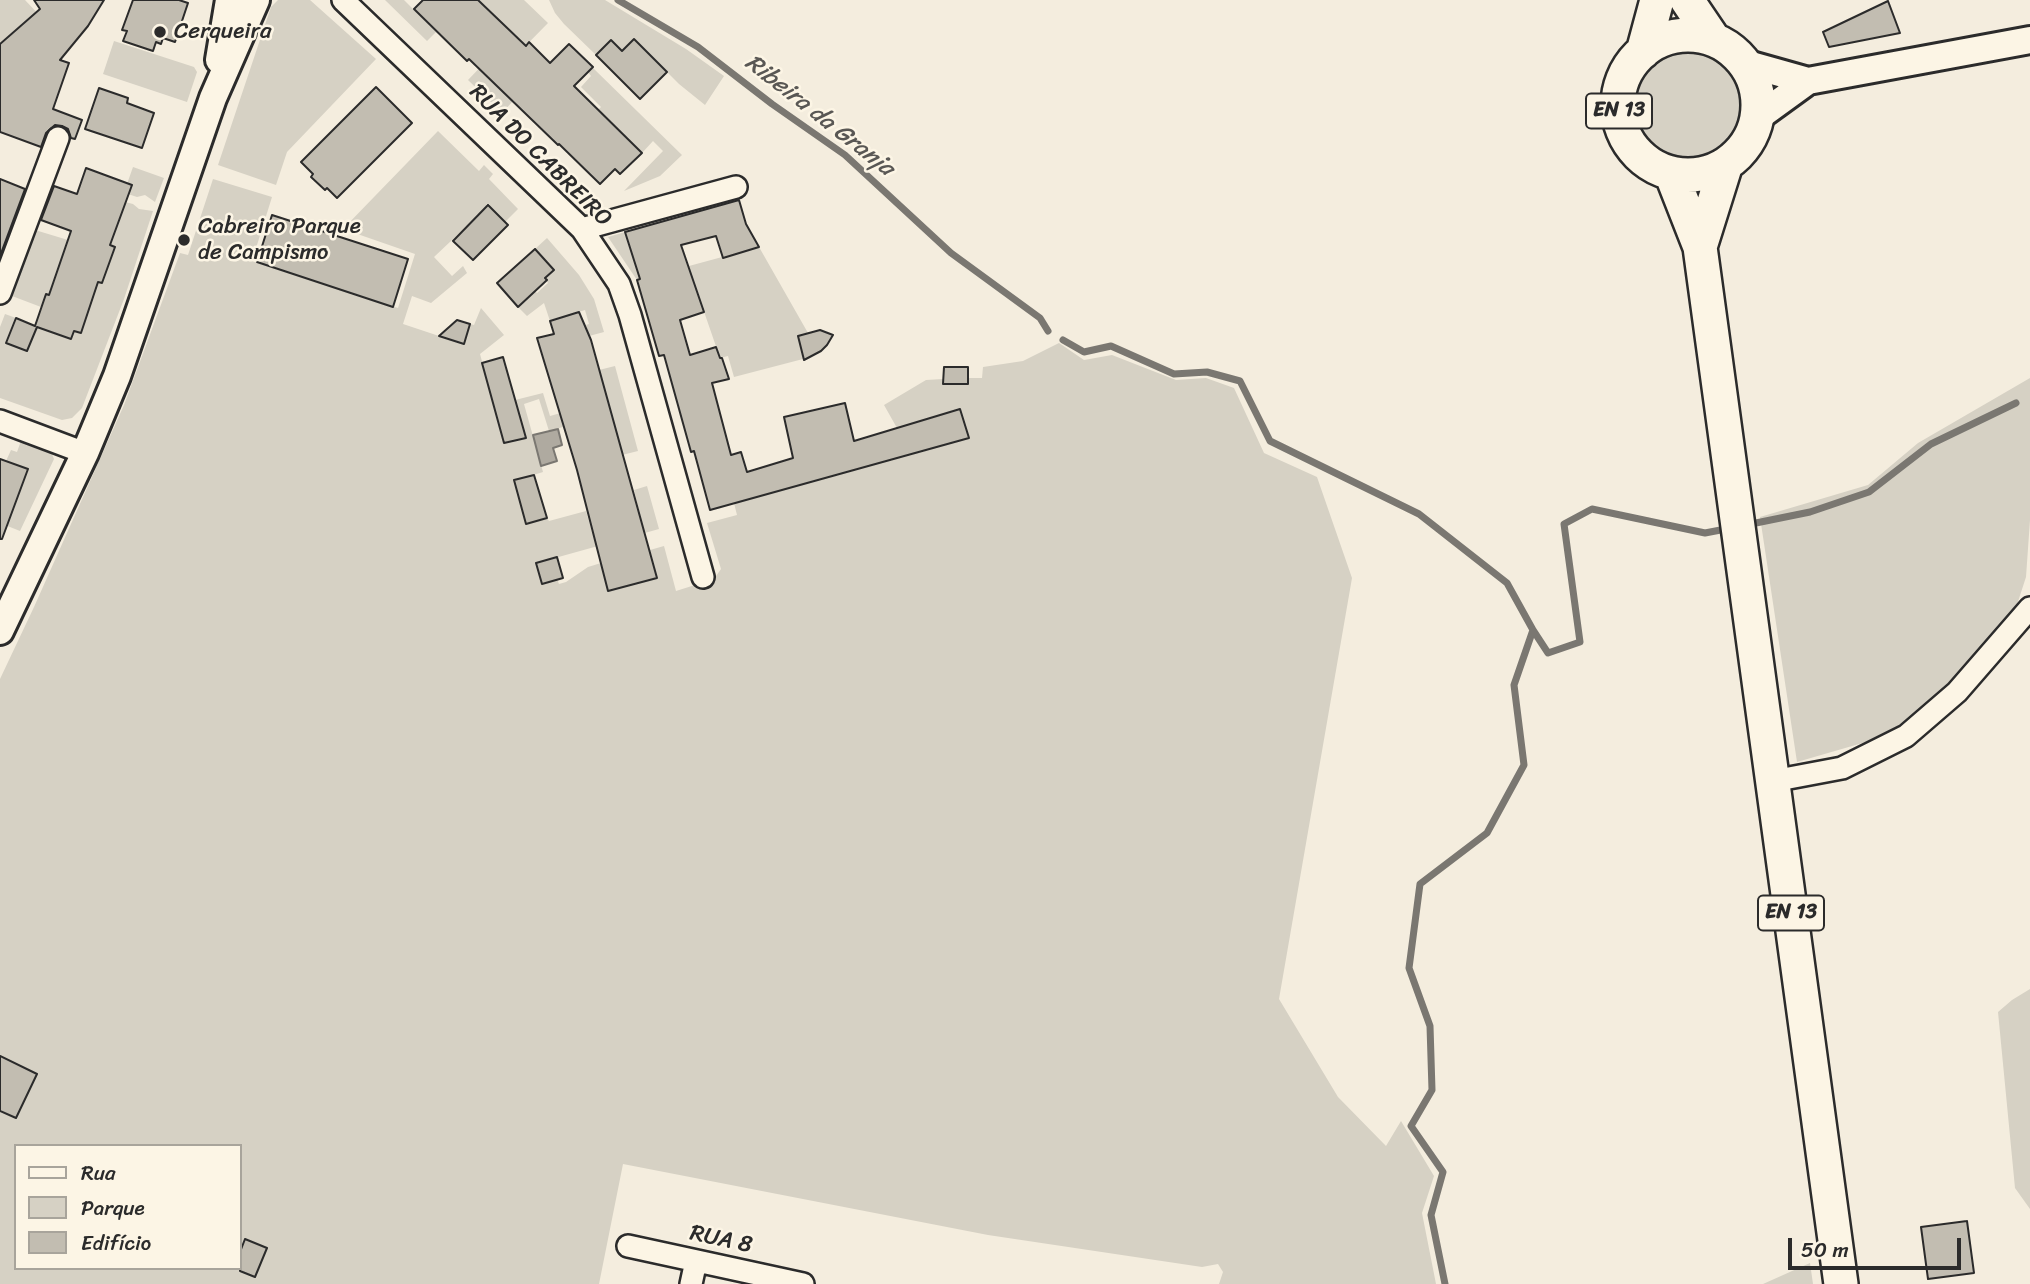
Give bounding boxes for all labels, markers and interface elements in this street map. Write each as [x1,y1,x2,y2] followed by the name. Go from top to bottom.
[174,18,272,46] place label: Cerqueira
[152,24,168,40] marker: Cerqueira
[739,49,899,183] water label: Ribeira da Granja
[463,79,617,233] street label: RUA DO CABREIRO
[1586,94,1652,128] road number: EN 13
[198,213,361,267] place label: Cabreiro Parque de Campismo
[176,232,192,248] marker: Cabreiro Parque de Campismo
[1758,895,1824,930] road number: EN 13
[14,1144,242,1270] legend
[81,1154,116,1192] text: Rua
[81,1189,145,1227] text: Parque
[687,1220,755,1260] street label: RUA 8
[81,1224,151,1262] text: Edifício
[1792,1224,1965,1268] scale bar
[1801,1231,1849,1269] text: 50 m

